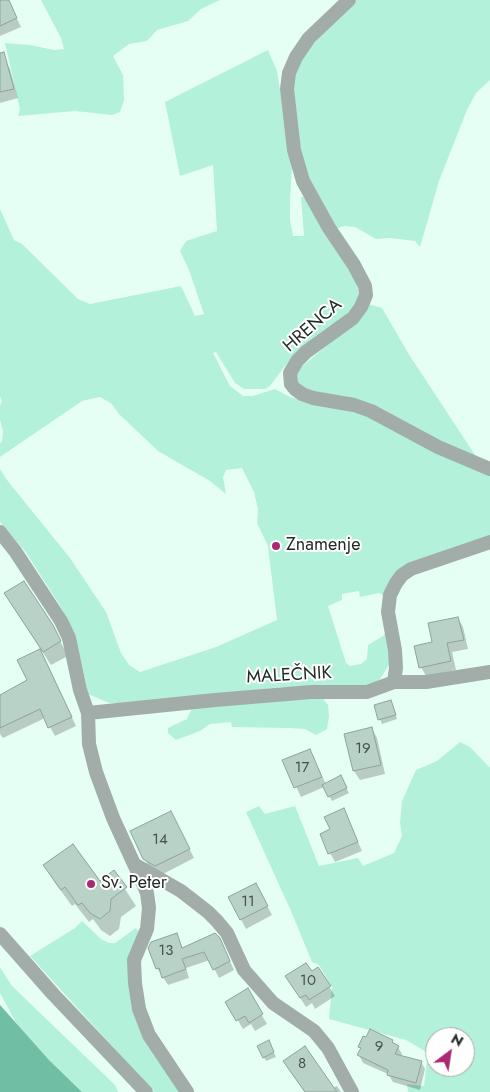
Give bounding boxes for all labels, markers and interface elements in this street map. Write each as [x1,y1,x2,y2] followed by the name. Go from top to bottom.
[279,295,347,357] street label: HRENCA
[286,535,360,557] place label: Znamenje
[270,540,282,552] marker: Znamenje
[246,663,332,689] street label: MALEČNIK
[355,740,371,758] house number: 19
[295,759,309,777] house number: 17
[152,831,168,849] house number: 14
[101,873,167,895] place label: Sv. Peter
[85,878,97,890] marker: Sv. Peter
[241,893,255,911] house number: 11
[159,942,173,960] house number: 13
[300,972,316,990] house number: 10
[425,1027,475,1077] north arrow
[447,1029,467,1051] text: N
[375,1038,383,1056] house number: 9
[298,1055,306,1073] house number: 8

